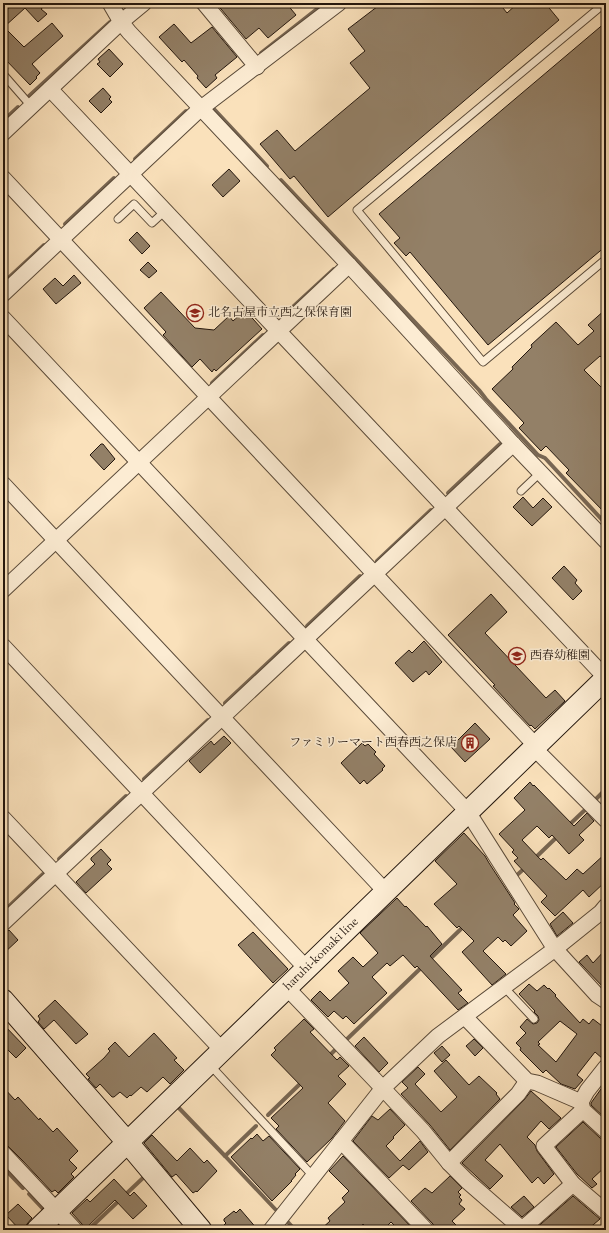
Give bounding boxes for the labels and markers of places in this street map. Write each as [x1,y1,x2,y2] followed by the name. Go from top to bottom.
[185,303,205,323] school or university icon: 北名古屋市立西之保保育園
[208,304,352,322] place label: 北名古屋市立西之保保育園
[507,646,527,666] school or university icon: 西春幼稚園
[530,647,590,665] place label: 西春幼稚園
[460,733,480,753] building icon: ファミリーマート西春西之保店
[289,734,457,752] place label: ファミリーマート西春西之保店

